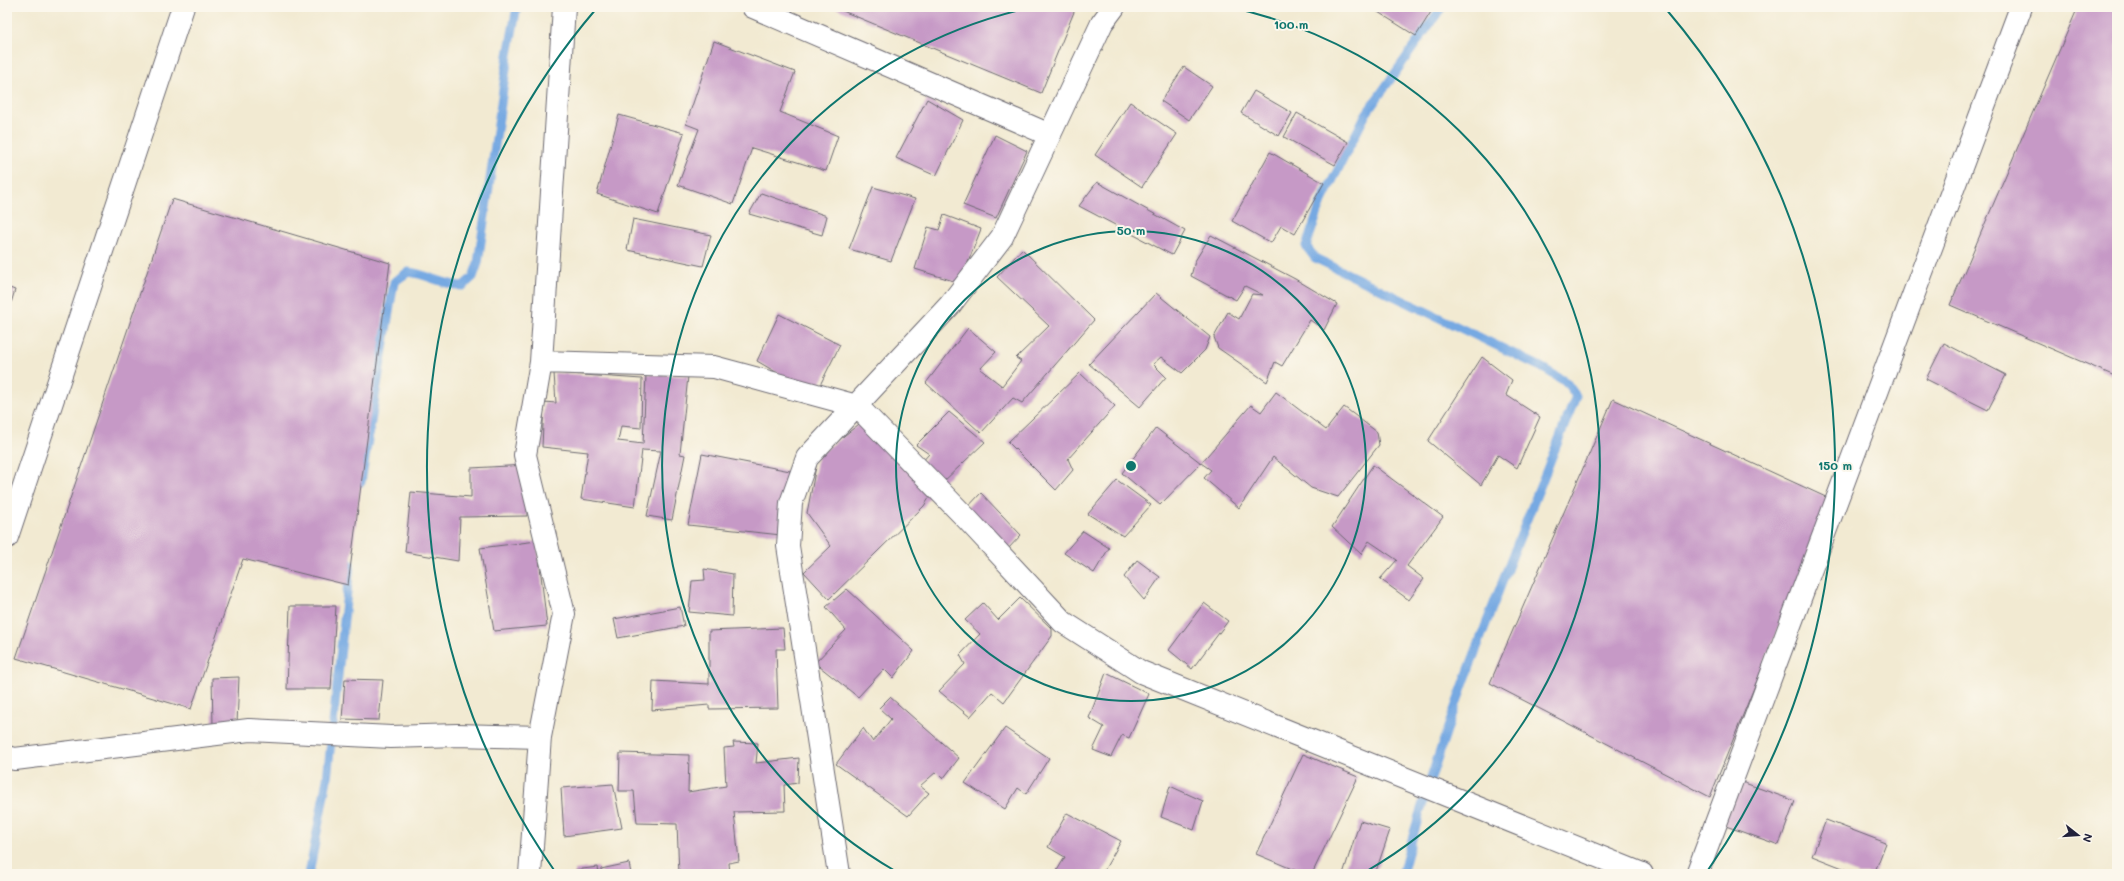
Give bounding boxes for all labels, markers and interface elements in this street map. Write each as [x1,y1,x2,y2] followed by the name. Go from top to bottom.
[1274,16,1308,32] text: 100 m
[1117,222,1145,238] text: 50 m
[1818,457,1852,473] text: 150 m
[1124,459,1138,473] centre of rings
[2058,815,2098,855] north arrow
[2080,832,2096,844] text: N

